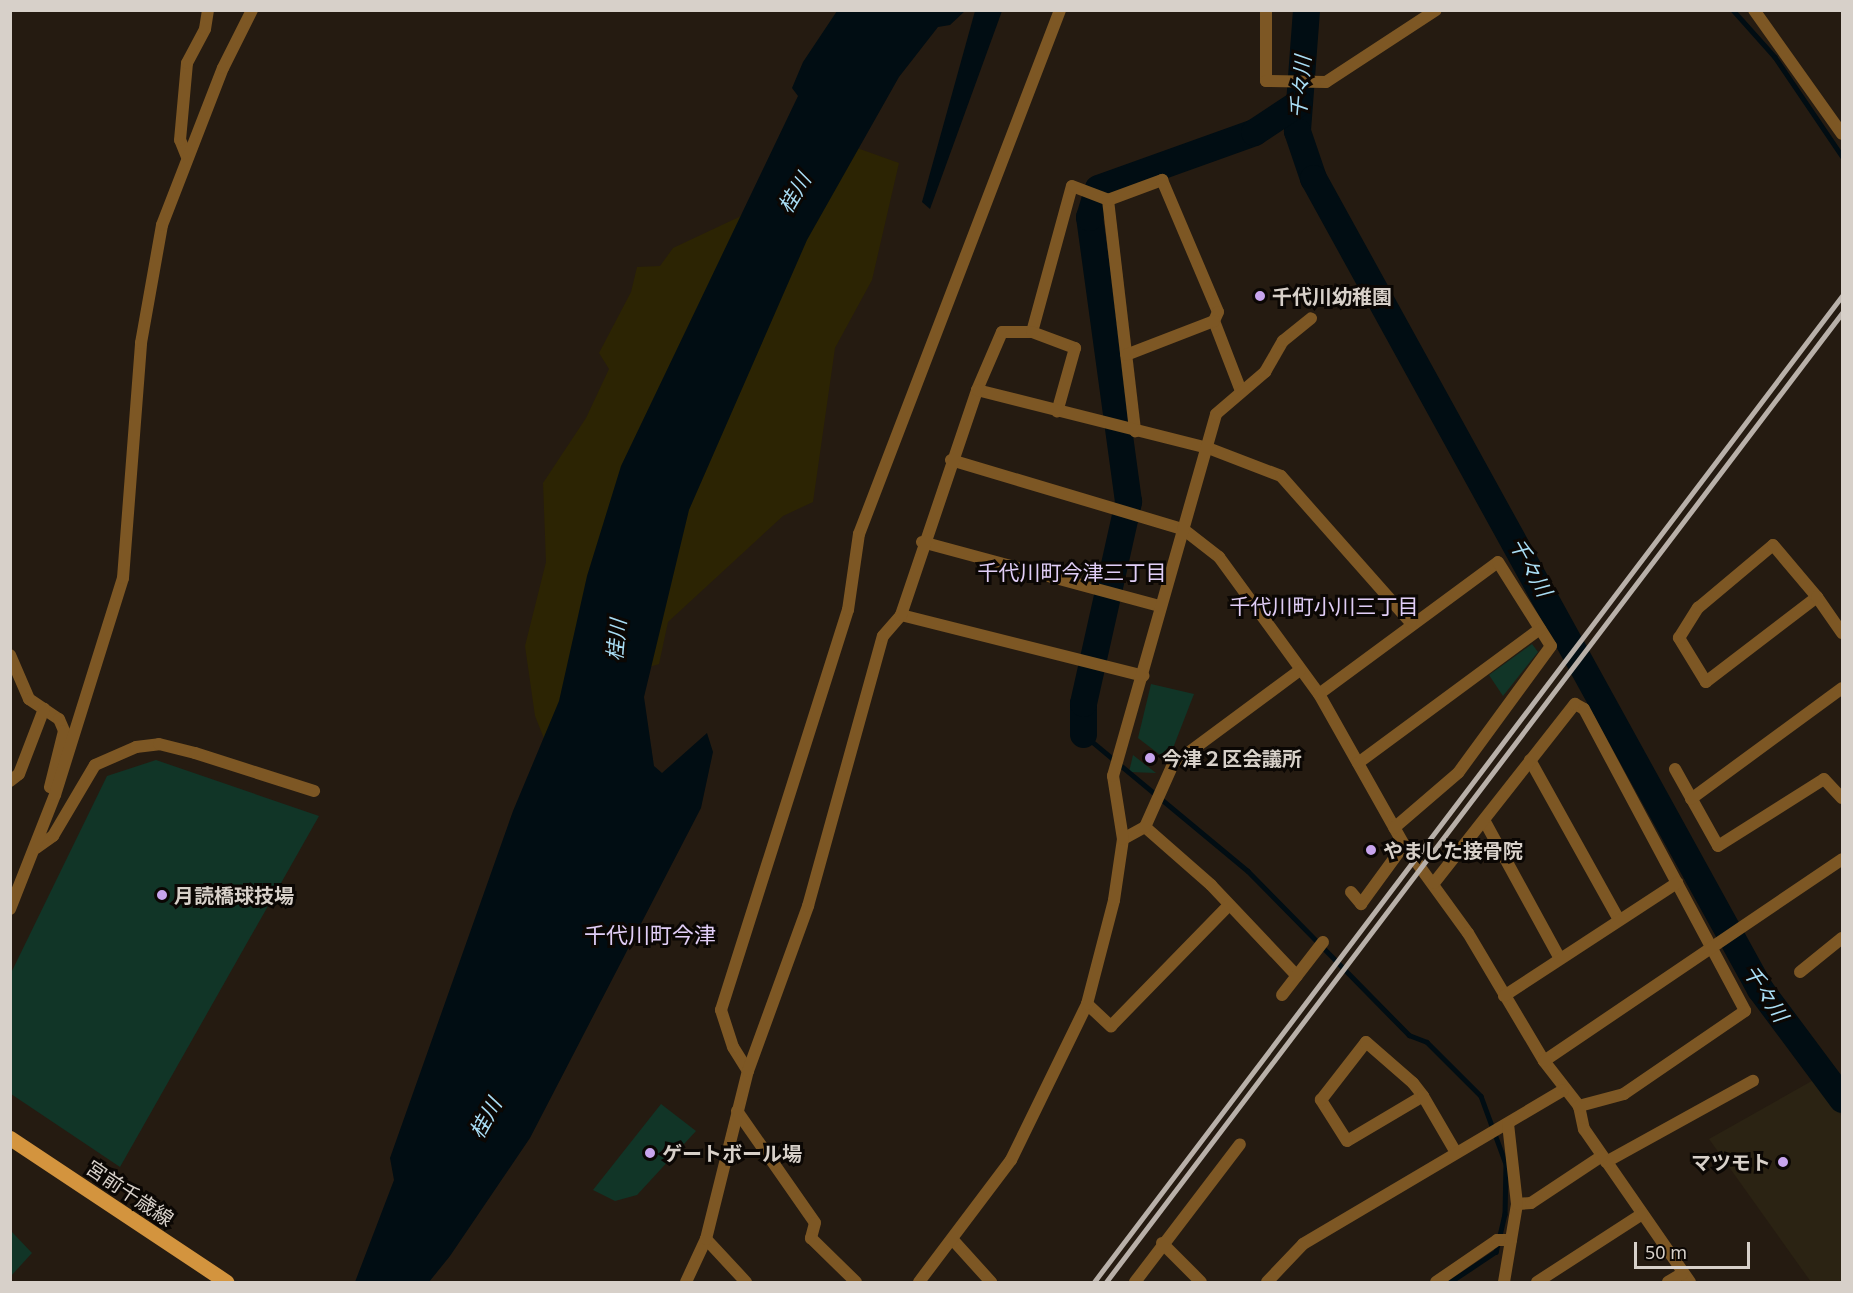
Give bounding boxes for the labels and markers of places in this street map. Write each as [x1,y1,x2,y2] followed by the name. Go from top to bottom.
[1272,284,1392,308] place label: 千代川幼稚園
[1253,289,1267,303] marker: 千代川幼稚園
[1162,746,1302,770] place label: 今津２区会議所
[1143,751,1157,765] marker: 今津２区会議所
[1383,838,1523,862] place label: やました接骨院
[1364,843,1378,857] marker: やました接骨院
[174,883,294,907] place label: 月読橋球技場
[155,888,169,902] marker: 月読橋球技場
[662,1141,802,1165] place label: ゲートボール場
[643,1146,657,1160] marker: ゲートボール場
[1691,1150,1771,1174] place label: マツモト
[1776,1155,1790,1169] marker: マツモト

